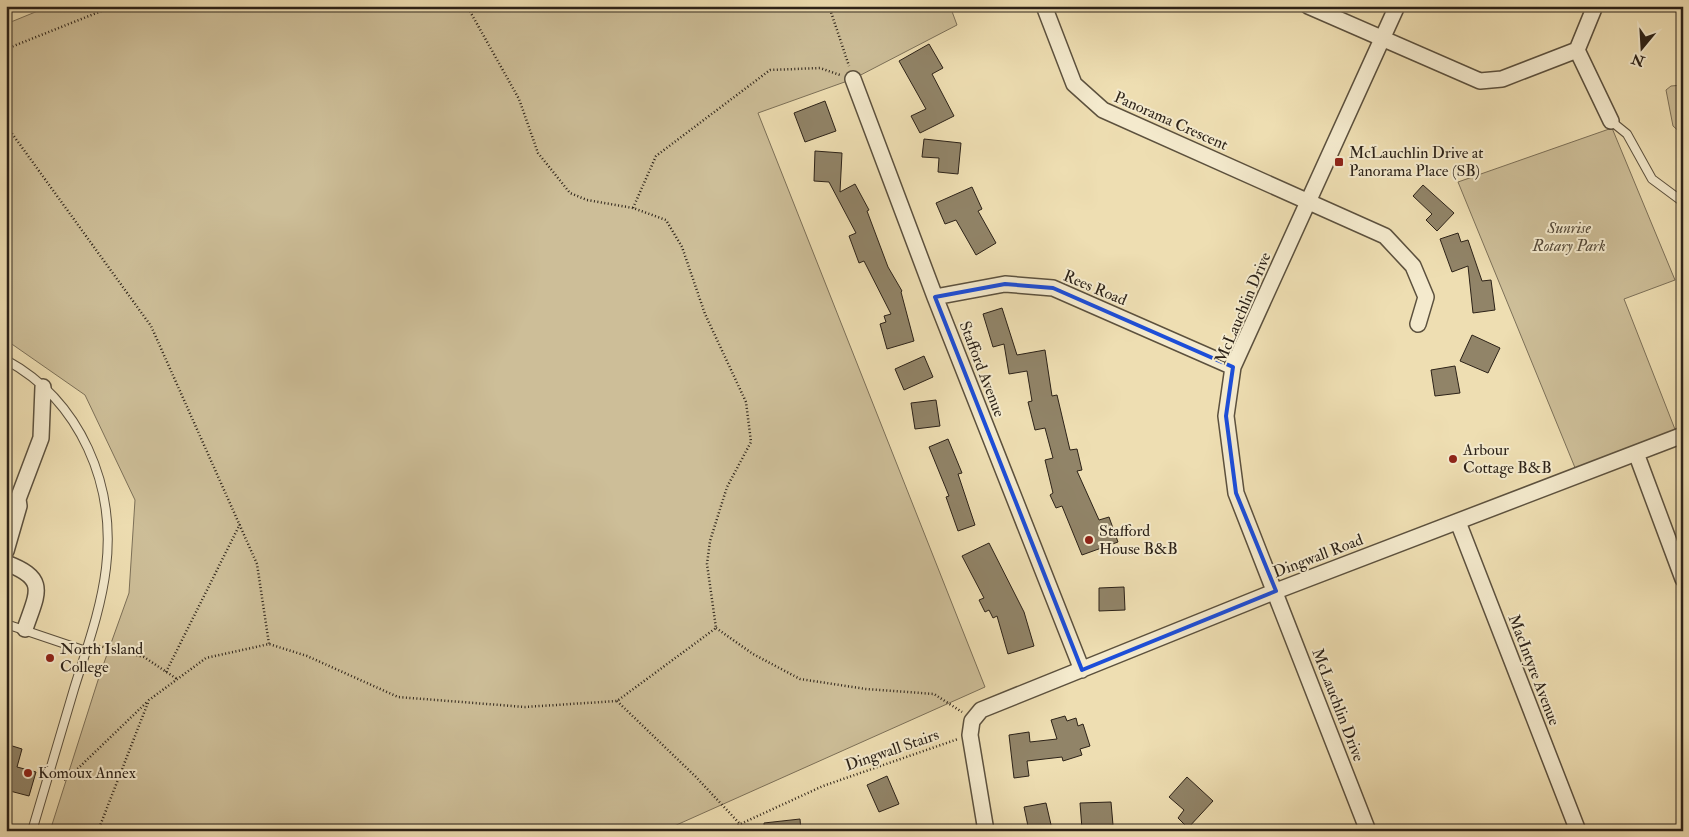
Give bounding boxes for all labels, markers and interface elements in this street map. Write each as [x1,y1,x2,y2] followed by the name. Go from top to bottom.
[1616,22,1666,72] north arrow
[1629,50,1648,70] text: N
[1111,87,1231,155] street label: Panorama Crescent
[1349,143,1484,181] place label: McLauchlin Drive at Panorama Place (SB)
[1333,156,1345,168] marker: McLauchlin Drive at Panorama Place (SB)
[1531,218,1606,256] park label: Sunrise Rotary Park
[1210,249,1276,367] street label: McLauchlin Drive
[1060,266,1130,310] street label: Rees Road
[955,318,1010,420] street label: Stafford Avenue
[1462,440,1552,478] place label: Arbour Cottage B&B
[1447,453,1459,465] marker: Arbour Cottage B&B
[1099,521,1178,559] place label: Stafford House B&B
[1270,530,1366,582] street label: Dingwall Road
[1083,534,1095,546] marker: Stafford House B&B
[1504,612,1564,729] street label: MacIntyre Avenue
[60,639,143,677] place label: North Island College
[1307,646,1369,765] street label: McLauchlin Drive
[44,652,56,664] marker: North Island College
[843,725,941,775] street label: Dingwall Stairs
[38,763,136,783] place label: Komoux Annex
[22,767,34,779] marker: Komoux Annex

